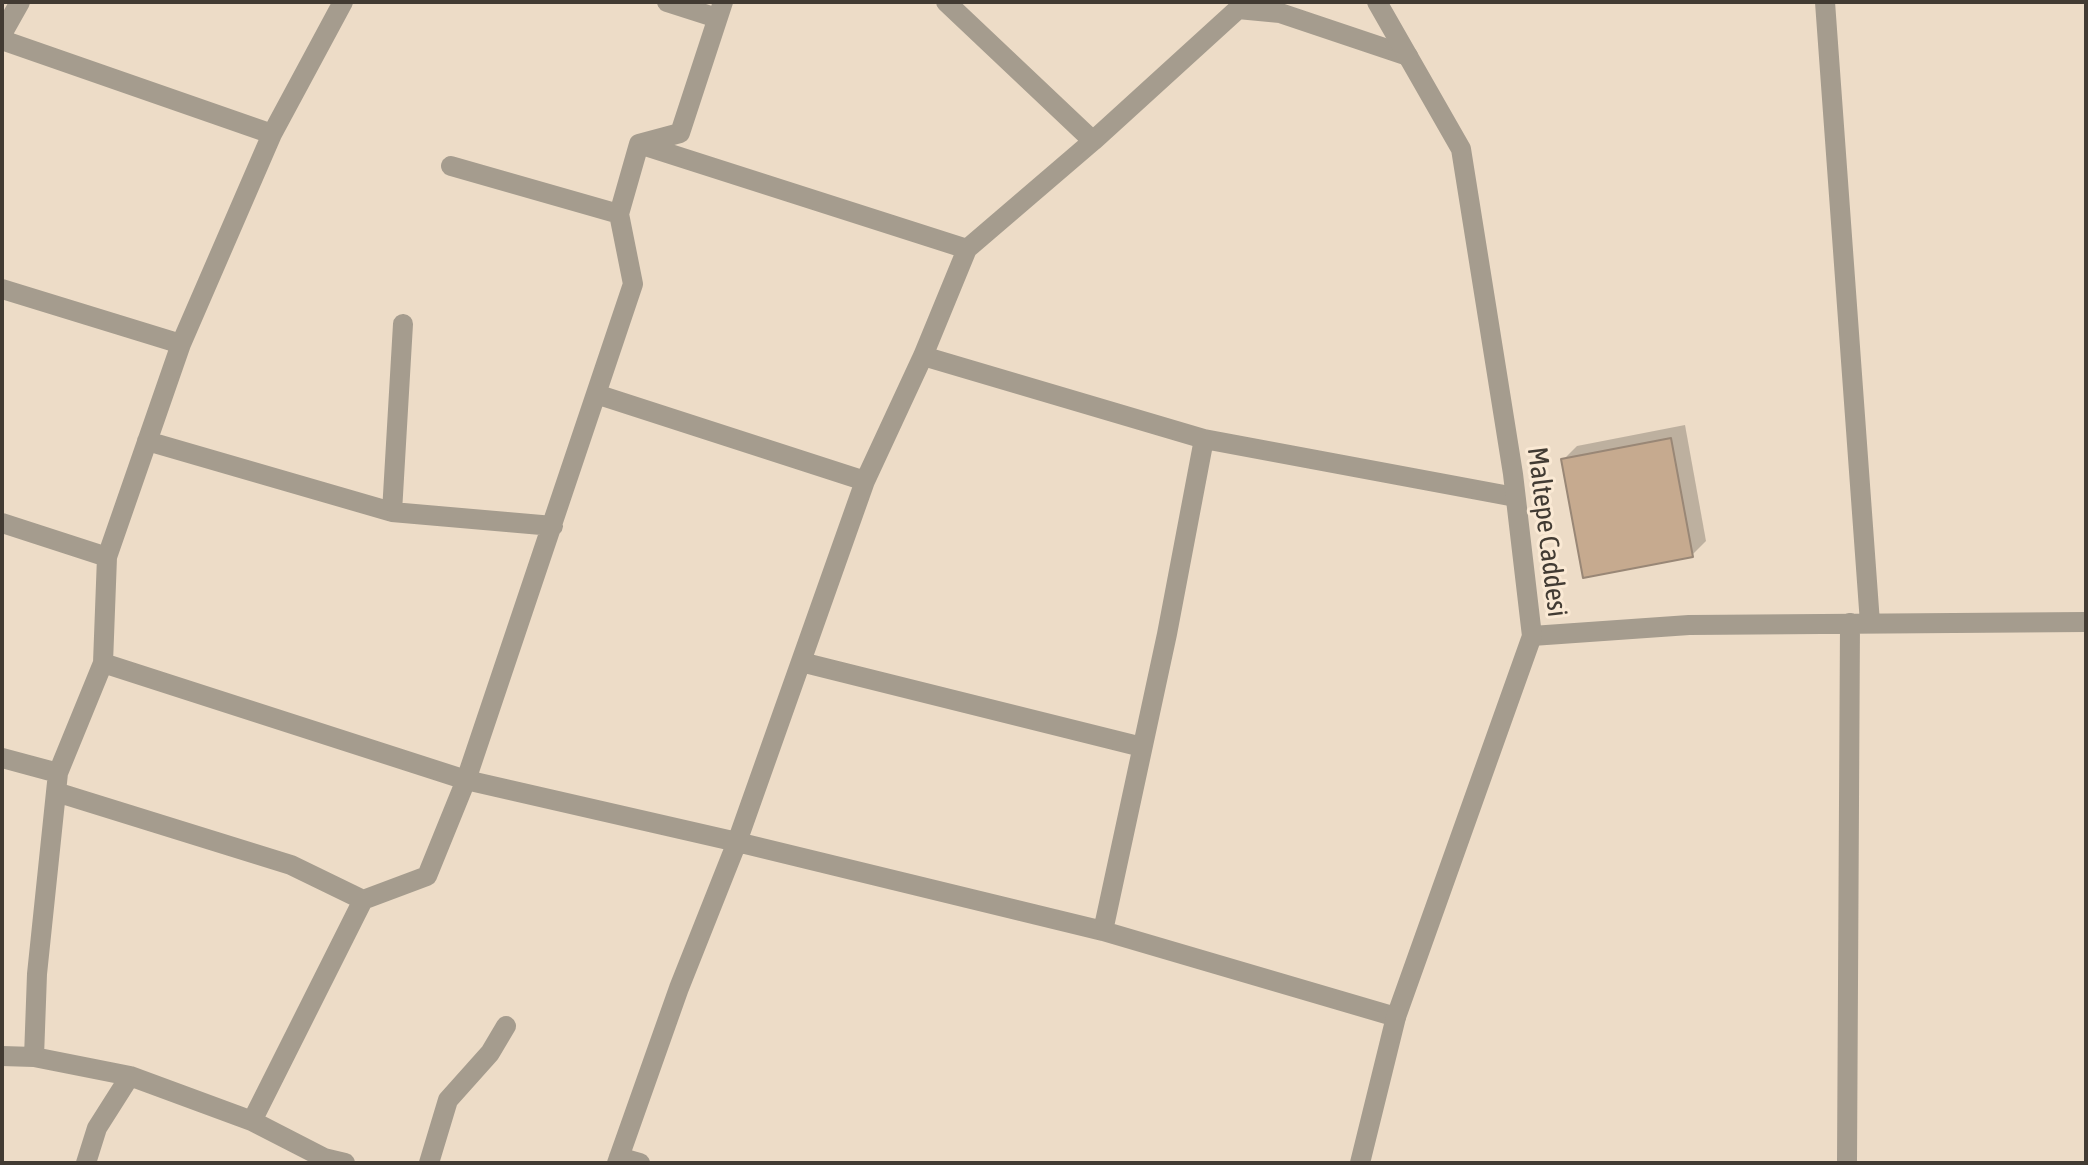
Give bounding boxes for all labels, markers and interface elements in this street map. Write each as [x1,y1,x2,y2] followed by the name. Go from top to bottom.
[1520,445,1574,619] street label: Maltepe Caddesi

